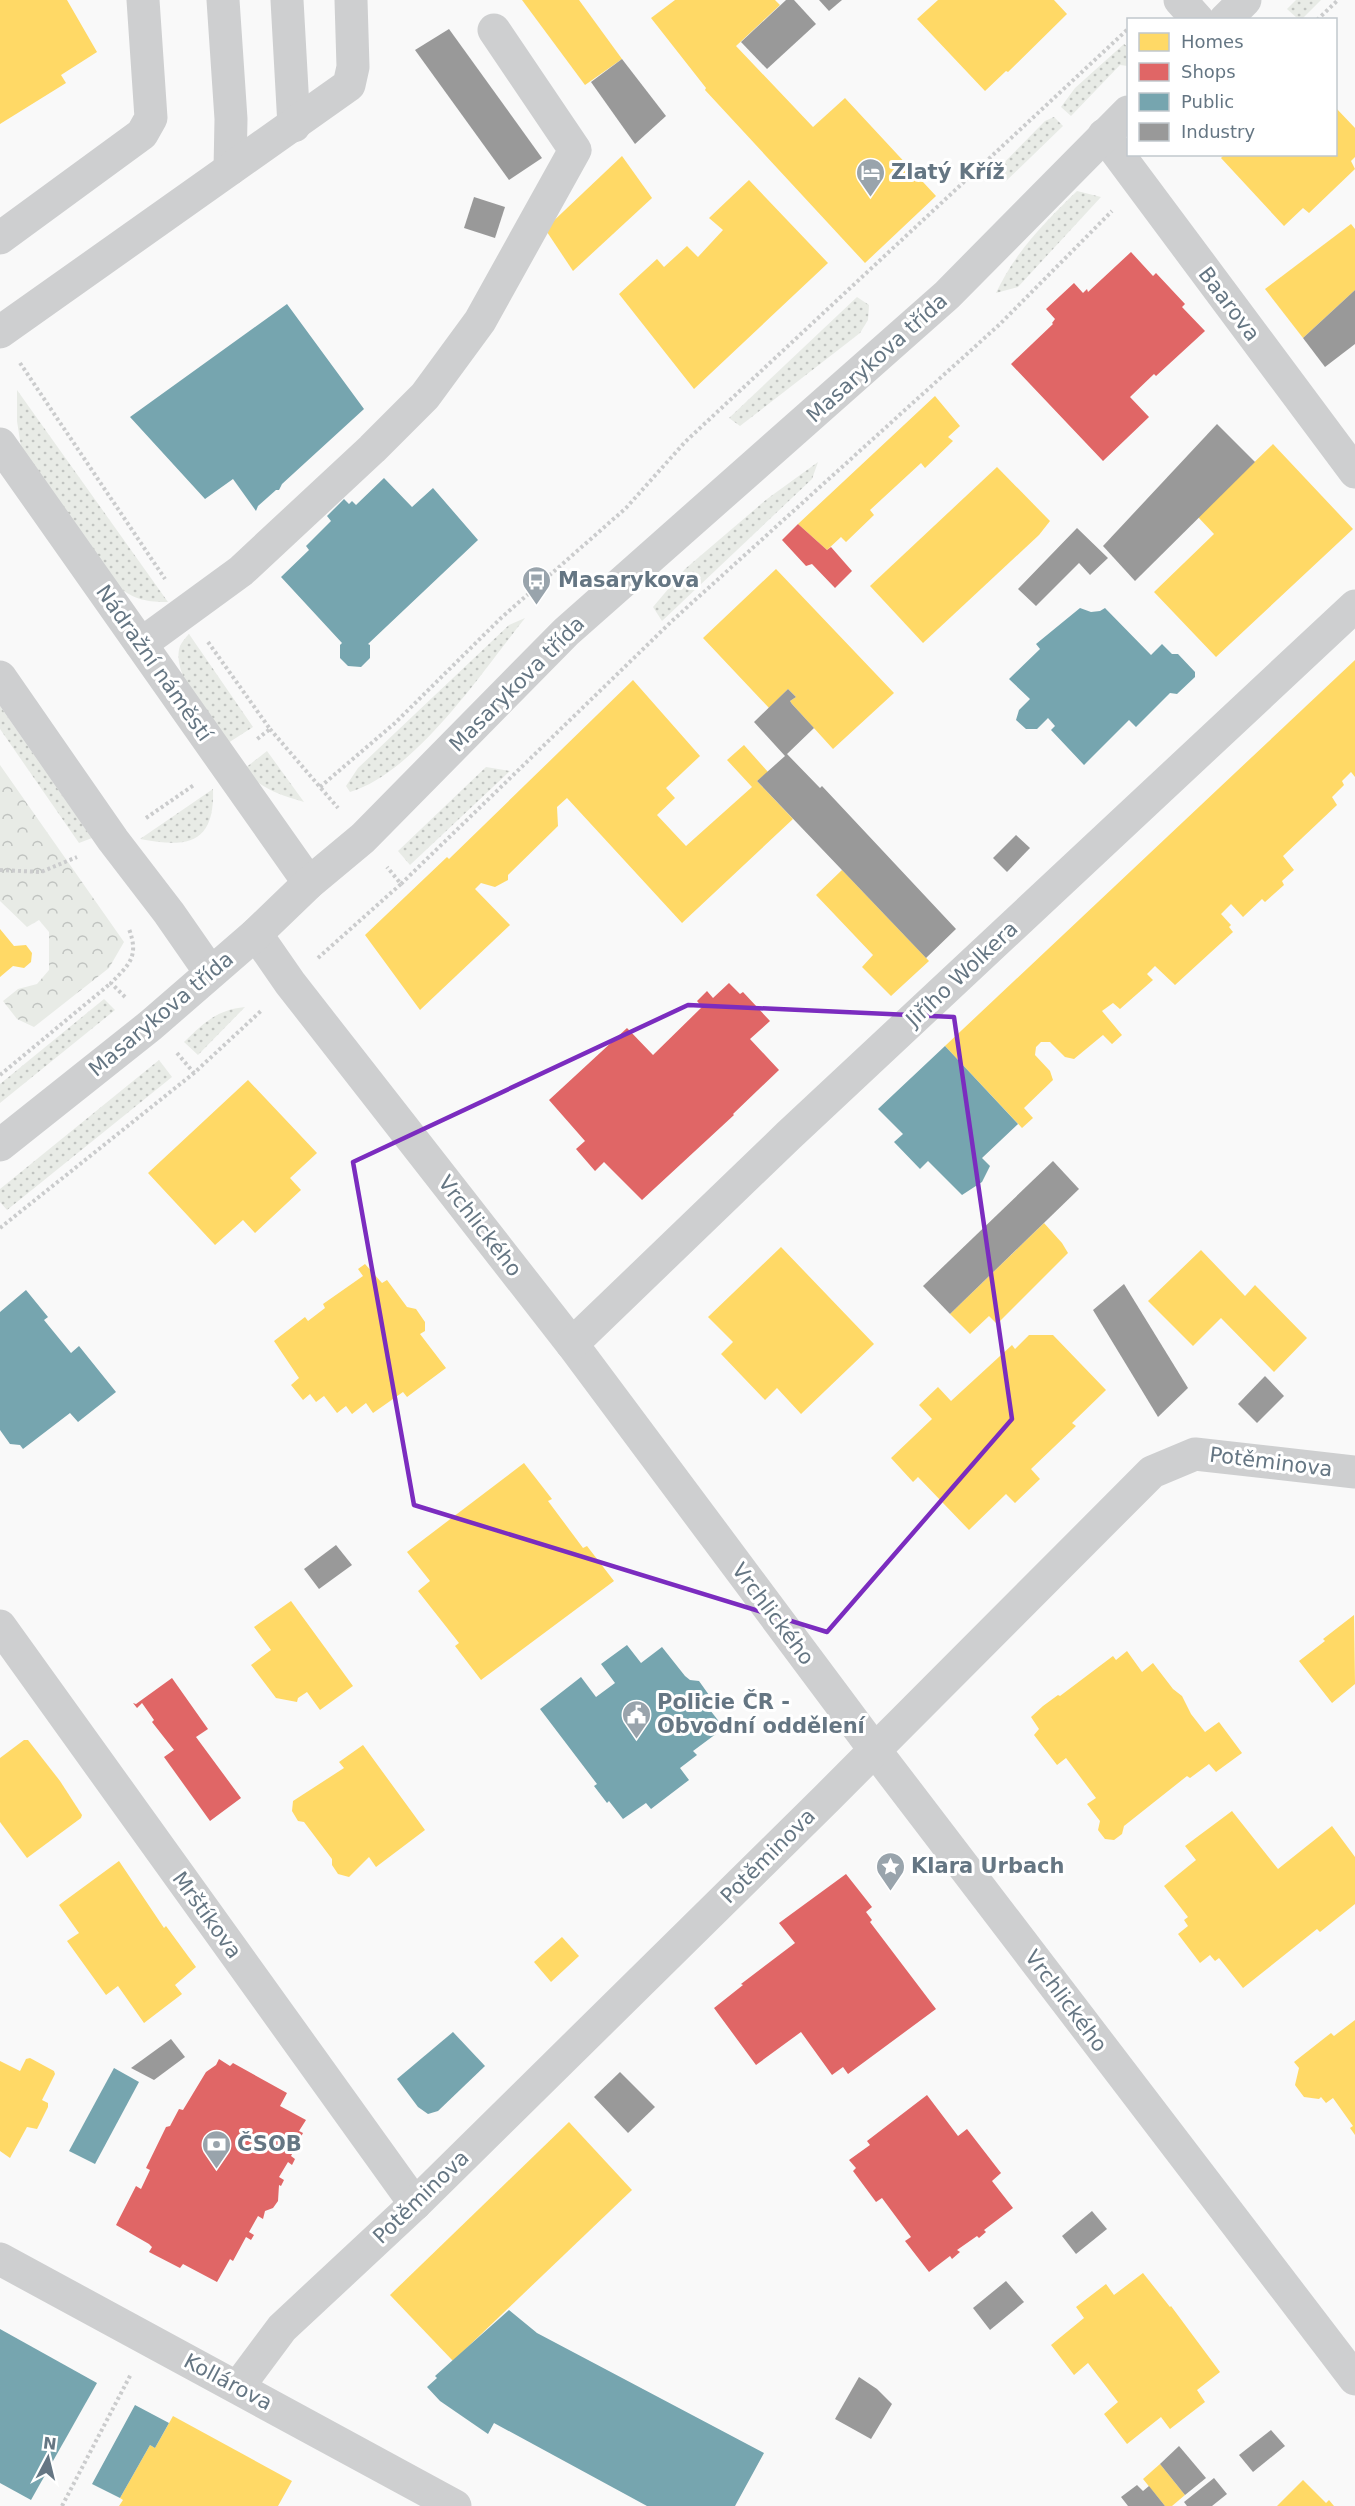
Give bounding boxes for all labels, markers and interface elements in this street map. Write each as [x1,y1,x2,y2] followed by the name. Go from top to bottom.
[1127,18,1337,156] legend
[1181,31,1244,52] text: Homes
[1181,61,1236,82] text: Shops
[1181,91,1234,112] text: Public
[1181,121,1255,142] text: Industry
[854,156,886,198] hotel icon: Zlatý Kříž
[891,160,1005,184] place label: Zlatý Kříž
[1193,262,1265,346] street label: Baarova
[802,289,952,427] street label: Masarykova třída
[521,564,553,606] bus stop icon: Masarykova
[558,568,699,592] place label: Masarykova
[91,580,217,747] street label: Nádražní náměstí
[445,612,589,756] street label: Masarykova třída
[900,916,1023,1033] street label: Jiřího Wolkera
[84,947,238,1081] street label: Masarykova třída
[433,1171,527,1281] street label: Vrchlického
[1208,1443,1334,1481] street label: Potěminova
[727,1558,819,1670] street label: Vrchlického
[657,1689,867,1738] place label: Policie ČR - Obvodní oddělení
[620,1698,652,1740] public building icon: Policie ČR - Obvodní oddělení
[716,1804,820,1908] street label: Potěminova
[874,1850,906,1892] place icon: Klara Urbach
[911,1854,1065,1878] place label: Klara Urbach
[168,1867,246,1963] street label: Mrštíkova
[1020,1945,1112,2057] street label: Vrchlického
[200,2128,232,2170] bank icon: ČSOB
[237,2131,302,2156] place label: ČSOB
[368,2145,474,2249] street label: Potěminova
[180,2349,276,2415] street label: Kollárova
[18,2428,78,2488] north arrow
[42,2433,58,2454] text: N

